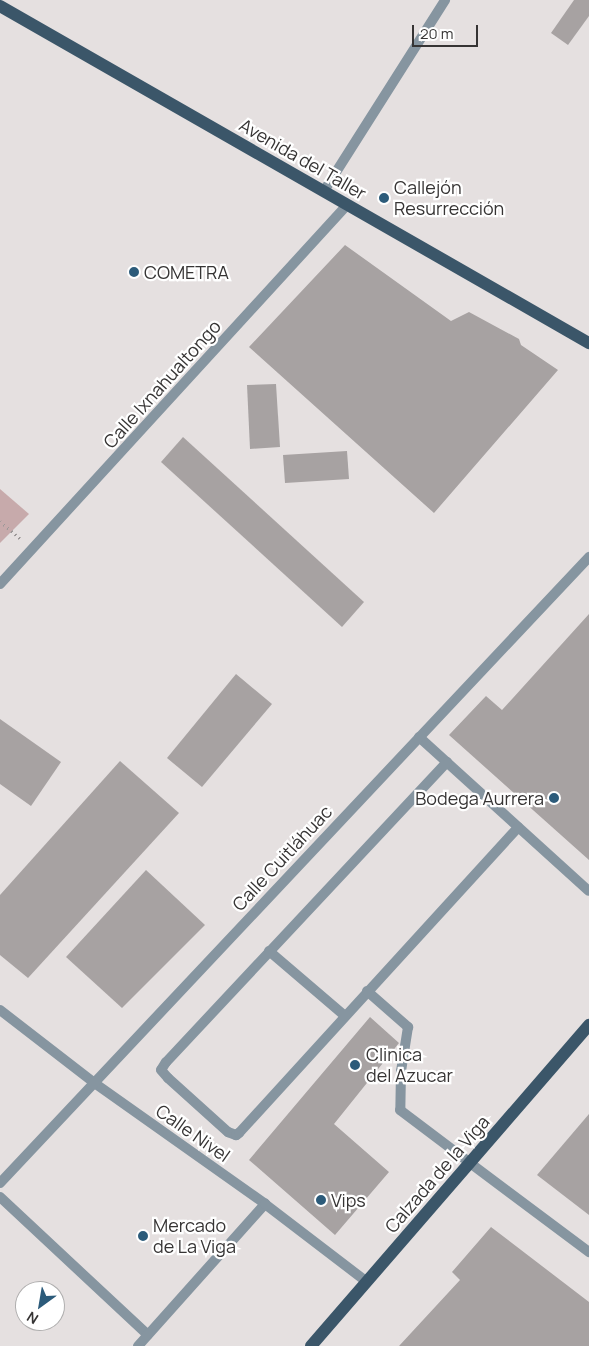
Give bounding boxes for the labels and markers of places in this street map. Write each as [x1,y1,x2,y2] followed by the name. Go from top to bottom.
[394,177,504,220] place label: Callejón Resurrección
[378,192,390,204] marker: Callejón Resurrección
[144,261,229,283] place label: COMETRA
[128,266,140,278] marker: COMETRA
[415,787,544,809] place label: Bodega Aurrera
[548,792,560,804] marker: Bodega Aurrera
[366,1044,453,1086] place label: Clinica del Azucar
[348,1058,362,1072] marker: Clinica del Azucar
[331,1189,366,1211] place label: Vips
[315,1194,327,1206] marker: Vips
[153,1215,236,1258] place label: Mercado de La Viga
[137,1230,149,1242] marker: Mercado de La Viga

